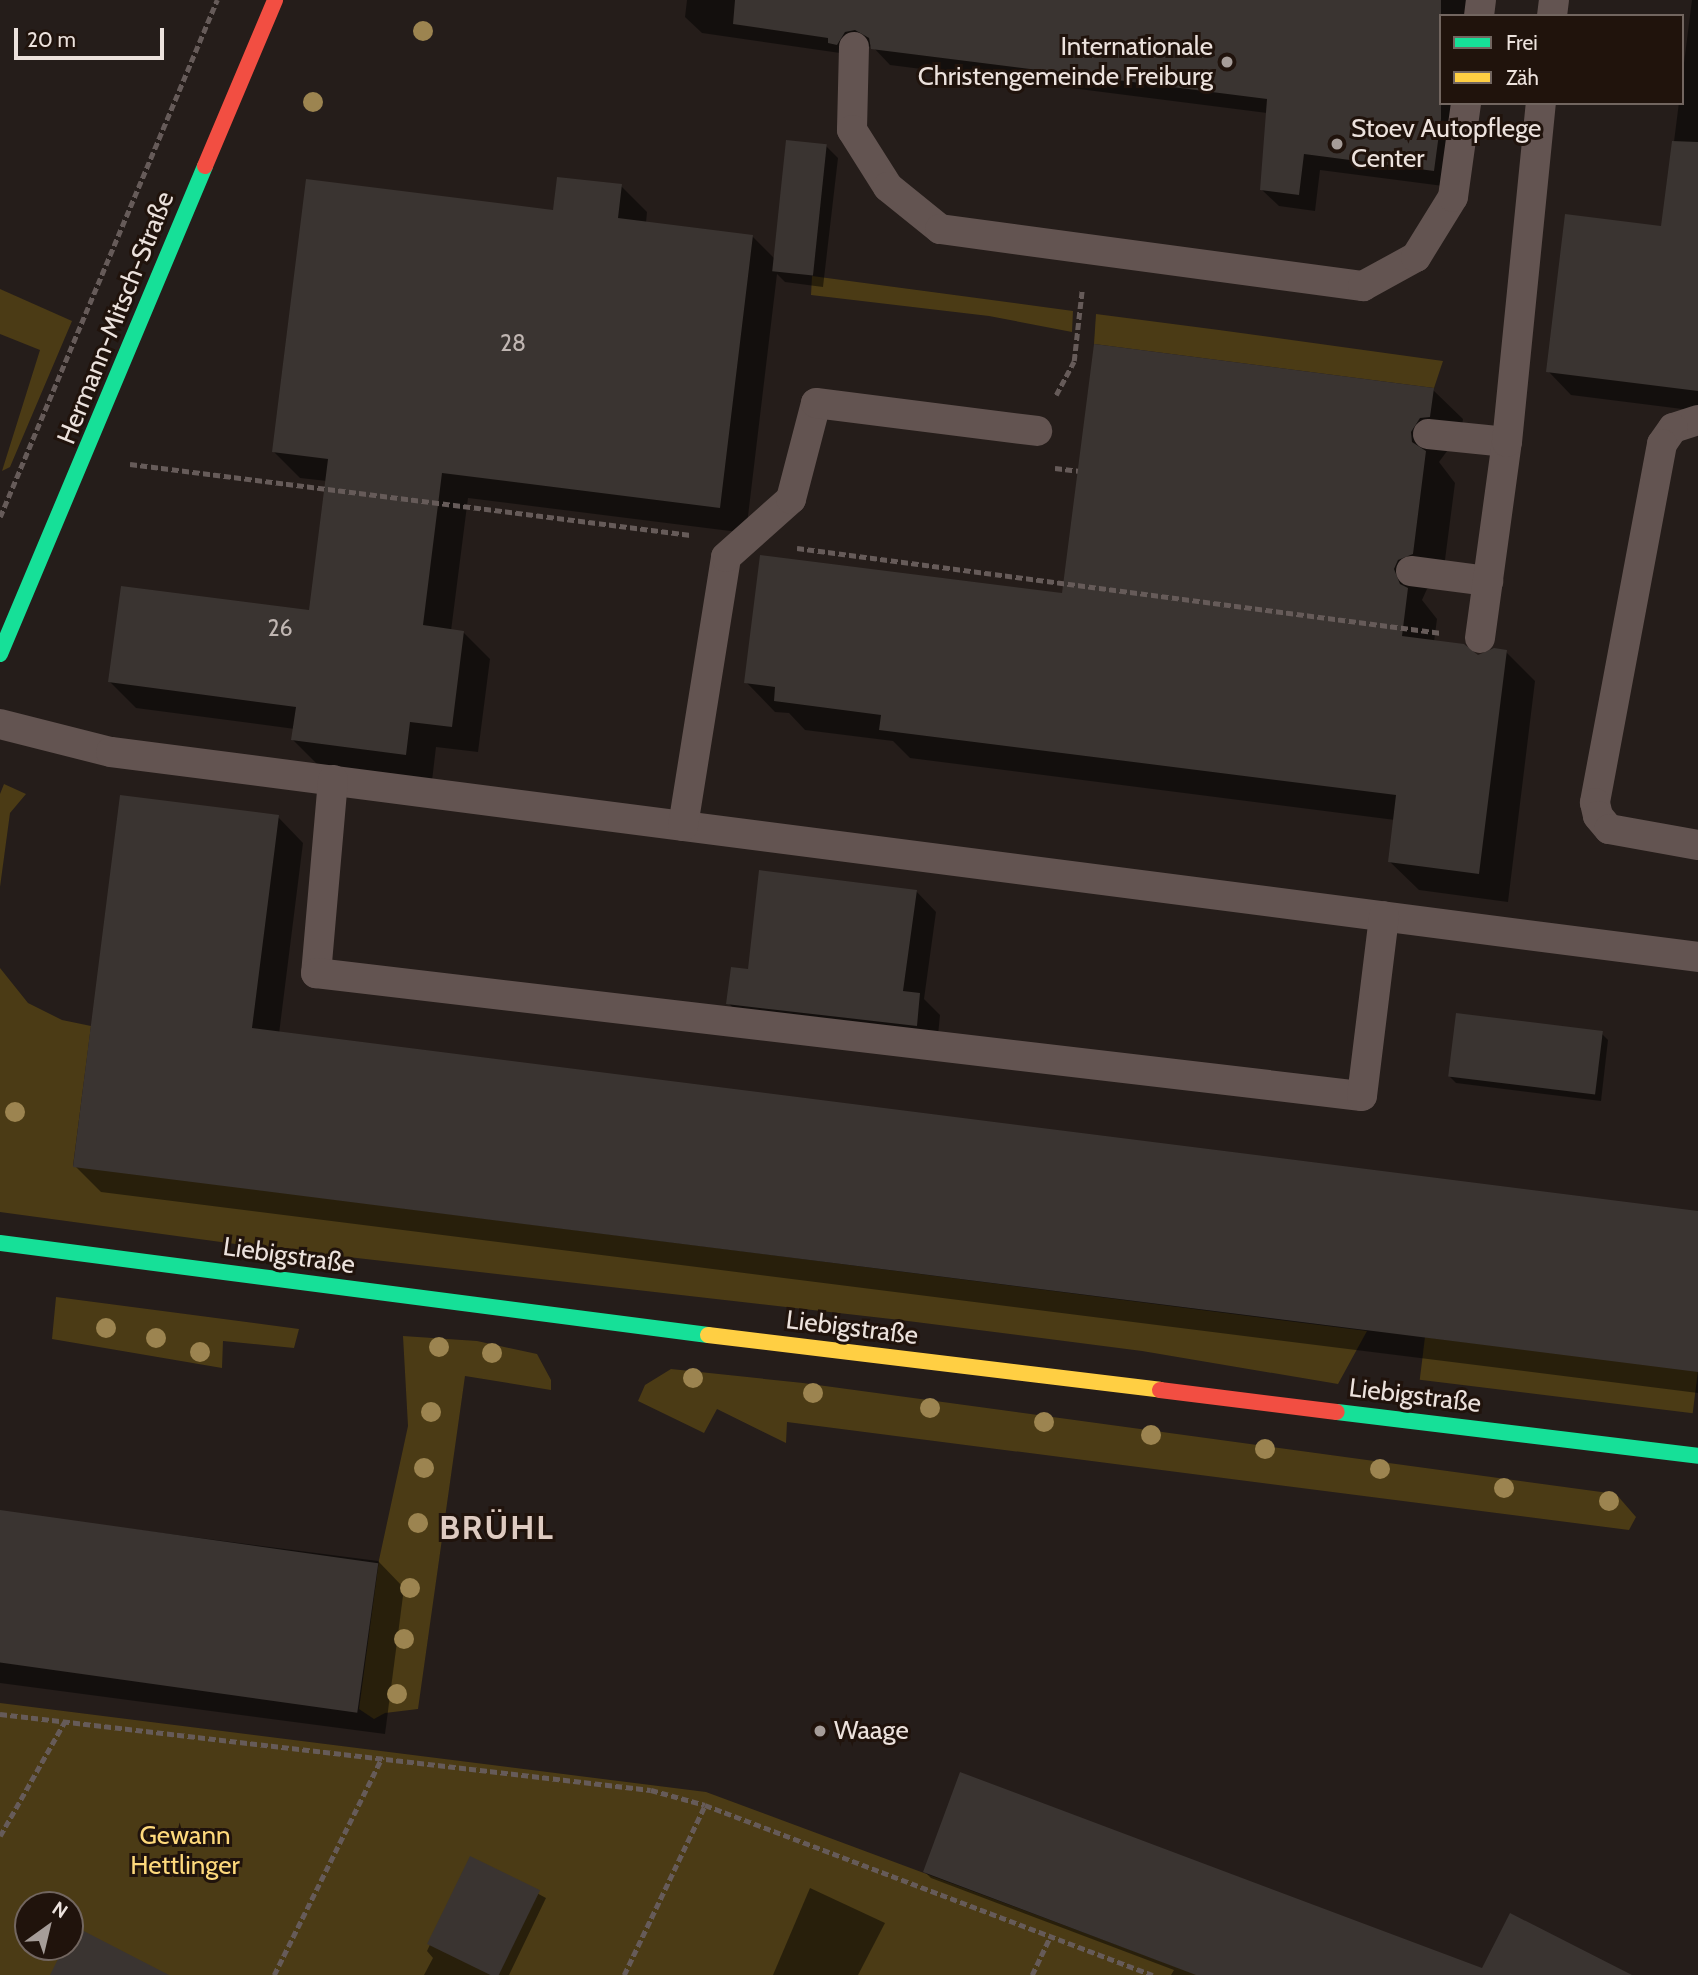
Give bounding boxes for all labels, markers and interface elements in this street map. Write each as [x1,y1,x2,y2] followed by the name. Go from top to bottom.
[18,14,168,58] scale bar
[1439,14,1684,105] legend
[27,27,76,52] text: 20 m
[1506,30,1538,55] text: Frei
[918,31,1213,92] place label: Internationale Christengemeinde Freiburg
[1219,54,1235,70] marker: Internationale Christengemeinde Freiburg
[1506,65,1539,90] text: Zäh
[1351,113,1541,174] place label: Stoev Autopflege Center
[1329,136,1345,152] marker: Stoev Autopflege Center
[51,187,181,449] street label: Hermann-Mitsch-Straße
[500,329,526,357] house number: 28
[267,614,293,642] house number: 26
[221,1231,357,1281] street label: Liebigstraße
[784,1304,920,1352] street label: Liebigstraße
[1347,1372,1483,1420] street label: Liebigstraße
[440,1508,554,1548] district label: BRÜHL
[834,1715,909,1747] place label: Waage
[812,1723,828,1739] marker: Waage
[130,1820,240,1882] park label: Gewann Hettlinger
[14,1891,84,1961] north arrow
[48,1897,72,1923] text: N

